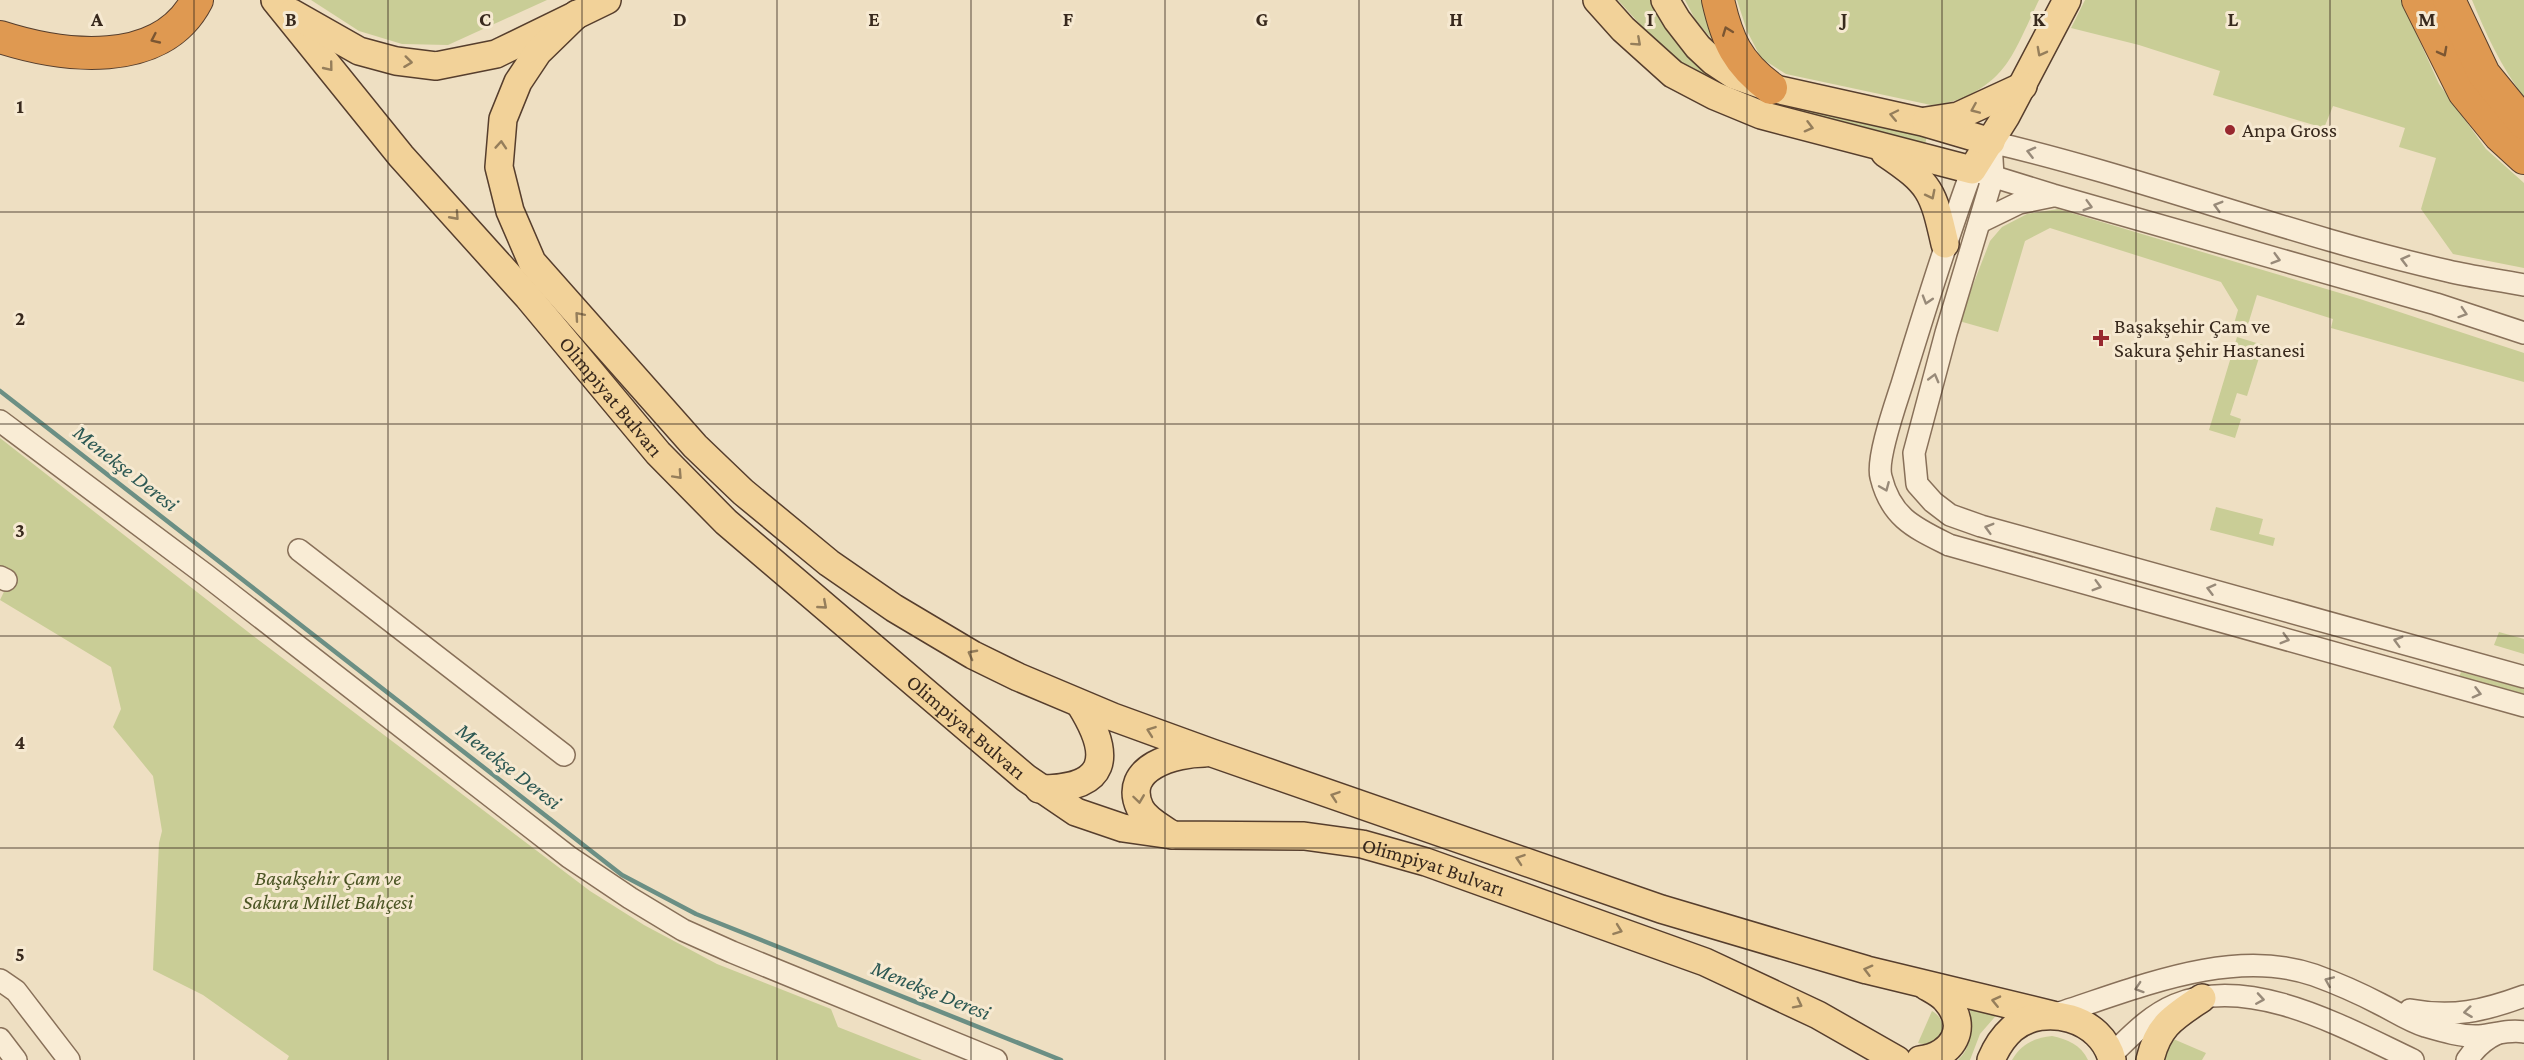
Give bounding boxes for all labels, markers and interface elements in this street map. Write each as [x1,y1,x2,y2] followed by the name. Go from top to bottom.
[90,8,104,30] text: A
[285,8,297,30] text: B
[479,8,491,30] text: C
[673,8,687,30] text: D
[868,8,880,30] text: E
[1063,8,1074,30] text: F
[1256,8,1269,30] text: G
[1449,8,1463,30] text: H
[1647,8,1654,30] text: I
[1839,8,1848,30] text: J
[2033,8,2047,30] text: K
[2228,8,2239,30] text: L
[2418,8,2436,30] text: M
[1722,26,1734,37] one-way arrow
[151,32,162,44] one-way arrow
[1631,35,1641,46] one-way arrow
[2037,46,2048,56] one-way arrow
[2436,46,2447,57] one-way arrow
[403,56,412,68] one-way arrow
[322,60,333,71] one-way arrow
[16,95,24,117] text: 1
[1970,102,1981,114] one-way arrow
[1889,109,1899,122] one-way arrow
[2242,118,2337,142] place label: Anpa Gross
[1804,120,1814,133] one-way arrow
[2223,123,2237,137] marker: Anpa Gross
[494,140,507,149] one-way arrow
[2026,146,2036,159] one-way arrow
[1924,188,1935,199] one-way arrow
[2083,198,2093,211] one-way arrow
[2213,201,2224,213] one-way arrow
[448,209,459,220] one-way arrow
[2270,252,2280,264] one-way arrow
[2400,255,2411,267] one-way arrow
[1922,294,1935,305] one-way arrow
[2457,306,2468,318] one-way arrow
[15,307,25,329] text: 2
[575,312,586,323] one-way arrow
[2114,314,2306,362] place label: Başakşehir Çam ve Sakura Şehir Hastanesi
[2092,329,2110,347] marker: Başakşehir Çam ve Sakura Şehir Hastanesi
[554,332,668,462] street label: Olimpiyat Bulvarı
[1927,373,1939,384] one-way arrow
[68,419,183,517] water label: Menekşe Deresi
[671,468,682,478] one-way arrow
[1878,481,1890,492] one-way arrow
[15,519,25,541] text: 3
[1984,523,1995,535] one-way arrow
[2092,578,2102,591] one-way arrow
[2206,584,2216,596] one-way arrow
[816,598,827,609] one-way arrow
[2279,632,2290,644] one-way arrow
[2394,636,2404,648] one-way arrow
[968,650,979,661] one-way arrow
[902,669,1031,785] street label: Olimpiyat Bulvarı
[2471,686,2482,698] one-way arrow
[451,717,566,815] water label: Menekşe Deresi
[1146,726,1157,738] one-way arrow
[15,731,26,753] text: 4
[1330,790,1341,803] one-way arrow
[1133,794,1145,803] one-way arrow
[1359,833,1509,902] street label: Olimpiyat Bulvarı
[1515,853,1526,866] one-way arrow
[243,866,414,914] park label: Başakşehir Çam ve Sakura Millet Bahçesi
[1612,922,1623,935] one-way arrow
[15,943,25,965] text: 5
[867,954,994,1025] water label: Menekşe Deresi
[1863,965,1873,977] one-way arrow
[2324,976,2335,988] one-way arrow
[2134,981,2145,993] one-way arrow
[2256,993,2265,1005] one-way arrow
[1991,996,2001,1009] one-way arrow
[1791,997,1802,1009] one-way arrow
[2464,1006,2473,1018] one-way arrow

